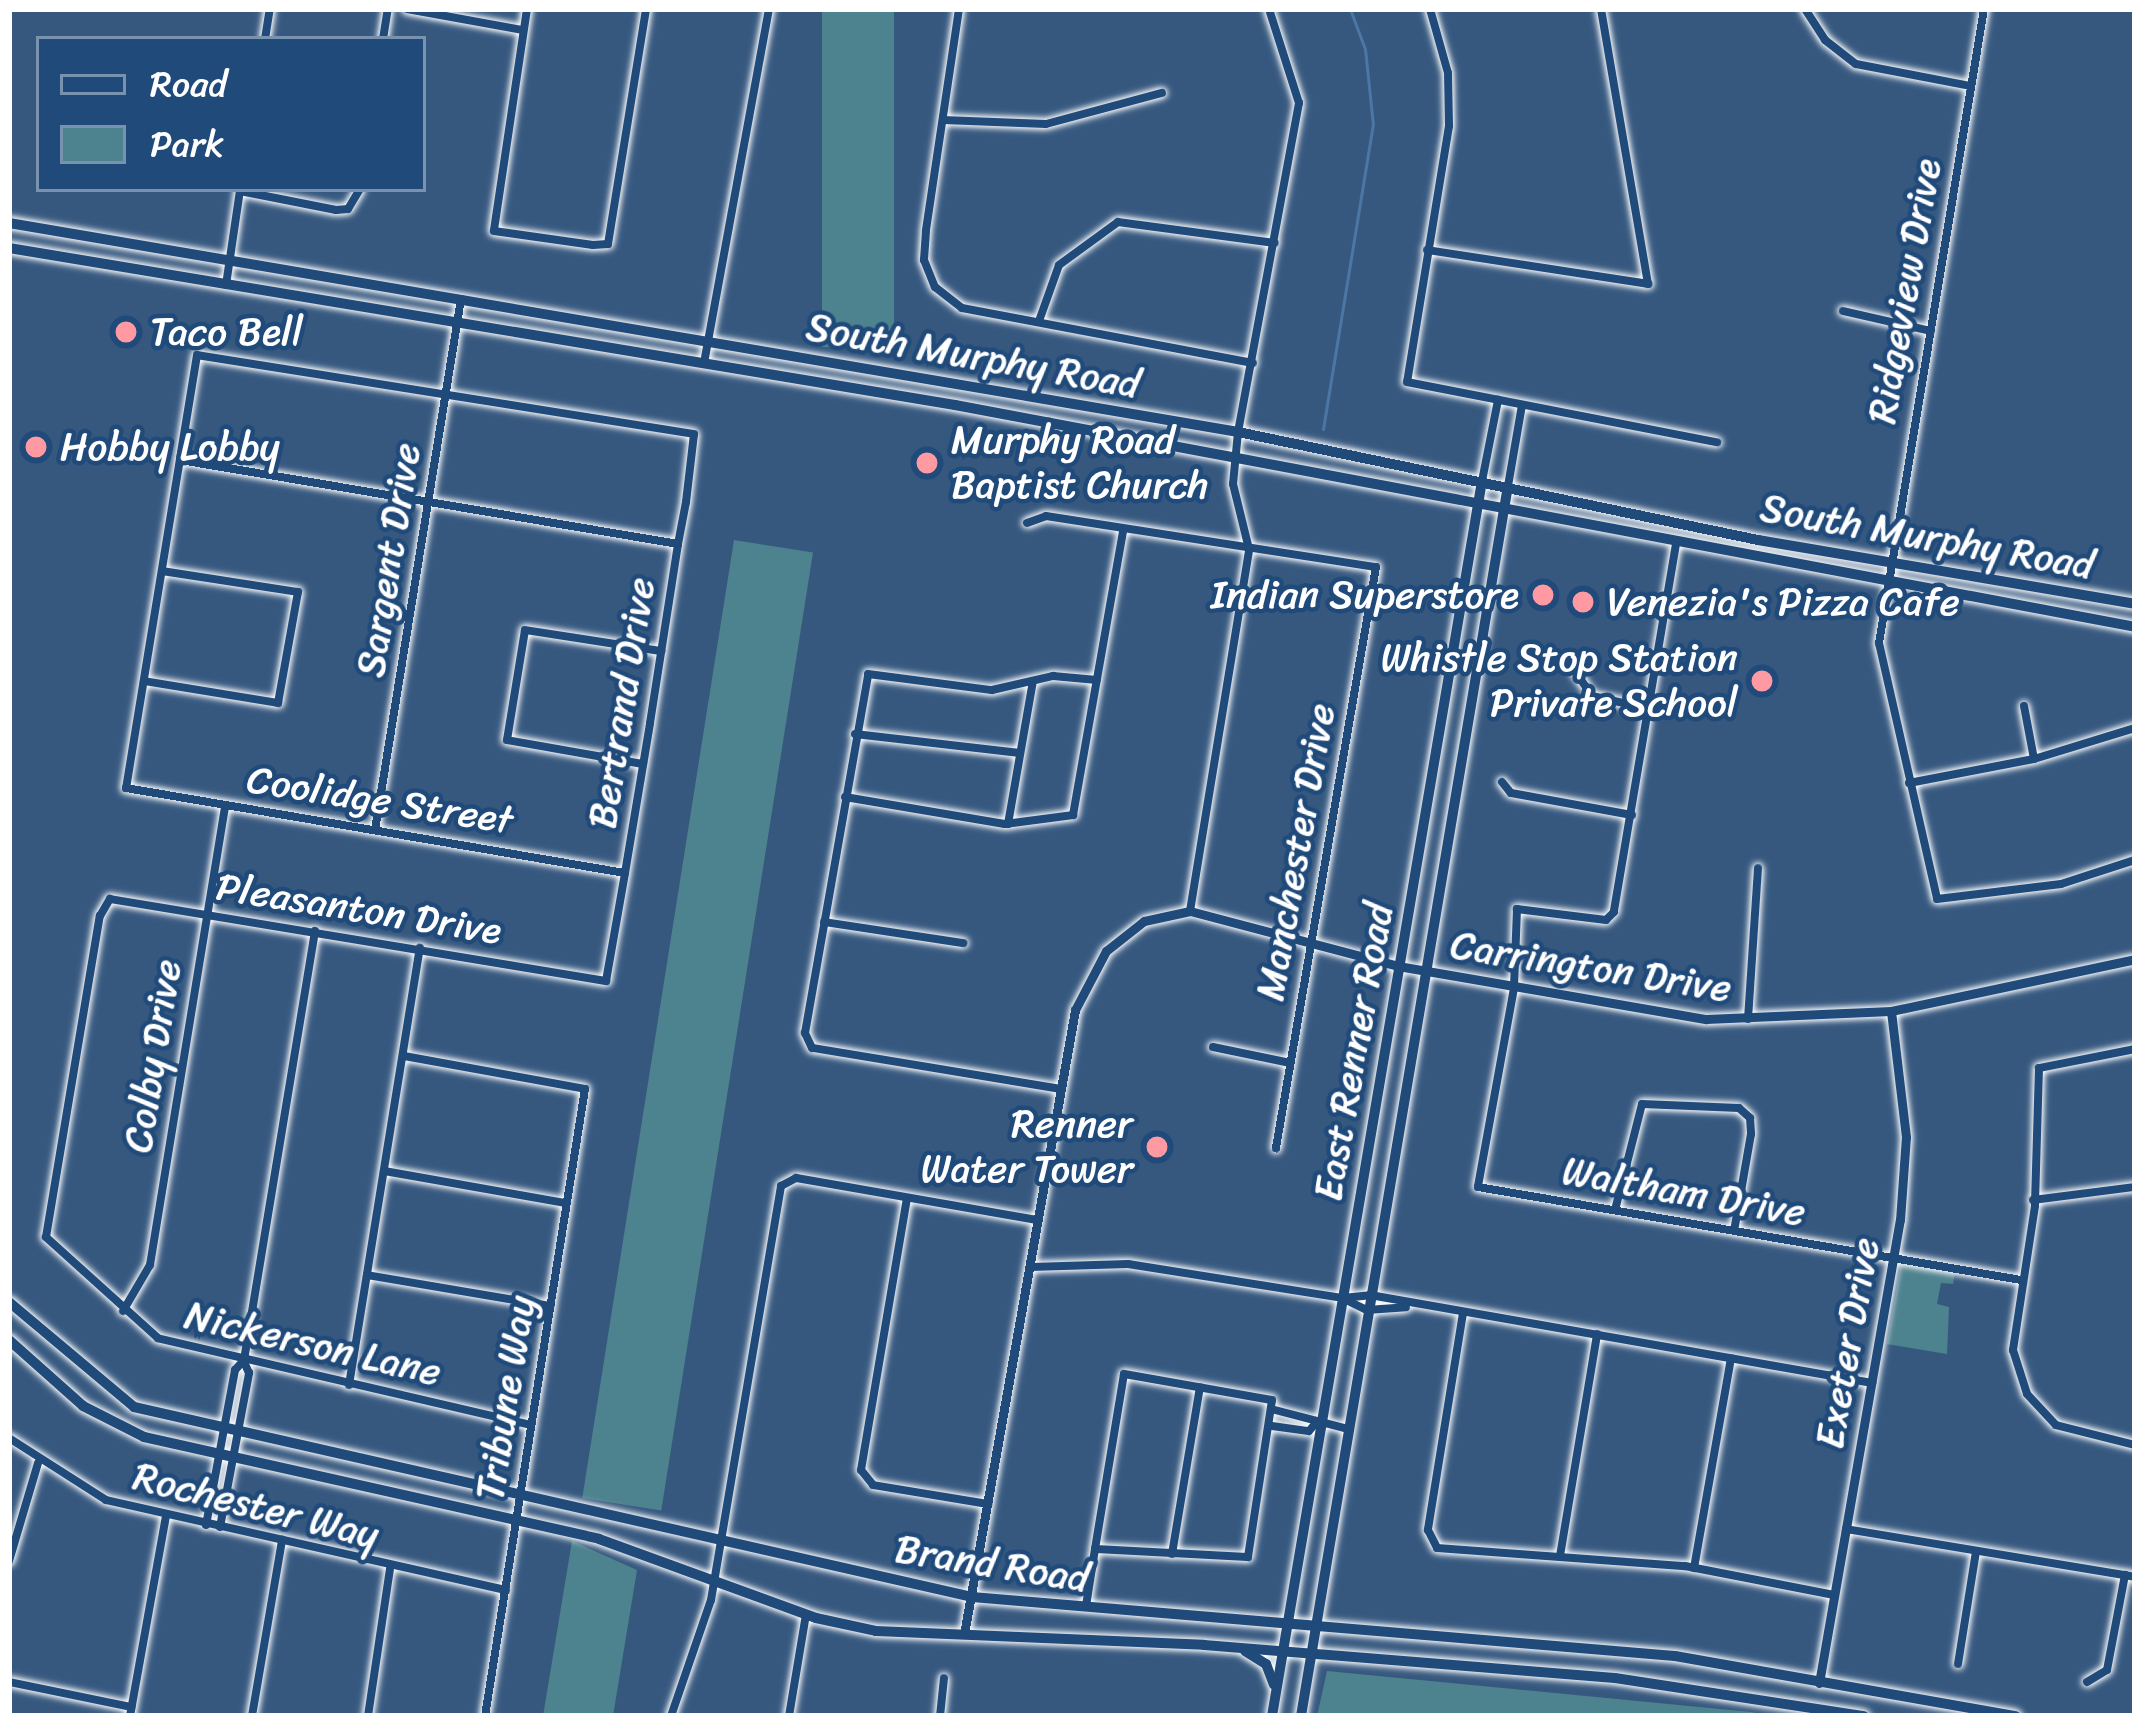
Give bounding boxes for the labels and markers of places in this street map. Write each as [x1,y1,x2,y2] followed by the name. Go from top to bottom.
[150,309,304,355] place label: Taco Bell
[113,319,139,345] marker: Taco Bell
[951,418,1208,509] place label: Murphy Road Baptist Church
[60,424,280,470] place label: Hobby Lobby
[23,434,49,460] marker: Hobby Lobby
[914,450,940,476] marker: Murphy Road Baptist Church
[1210,572,1519,618] place label: Indian Superstore
[1607,579,1960,625] place label: Venezia's Pizza Cafe
[1530,582,1556,608] marker: Indian Superstore
[1570,589,1596,615] marker: Venezia's Pizza Cafe
[1380,636,1738,727] place label: Whistle Stop Station Private School
[1749,668,1775,694] marker: Whistle Stop Station Private School
[919,1102,1133,1193] place label: Renner Water Tower
[1144,1134,1170,1160] marker: Renner Water Tower

